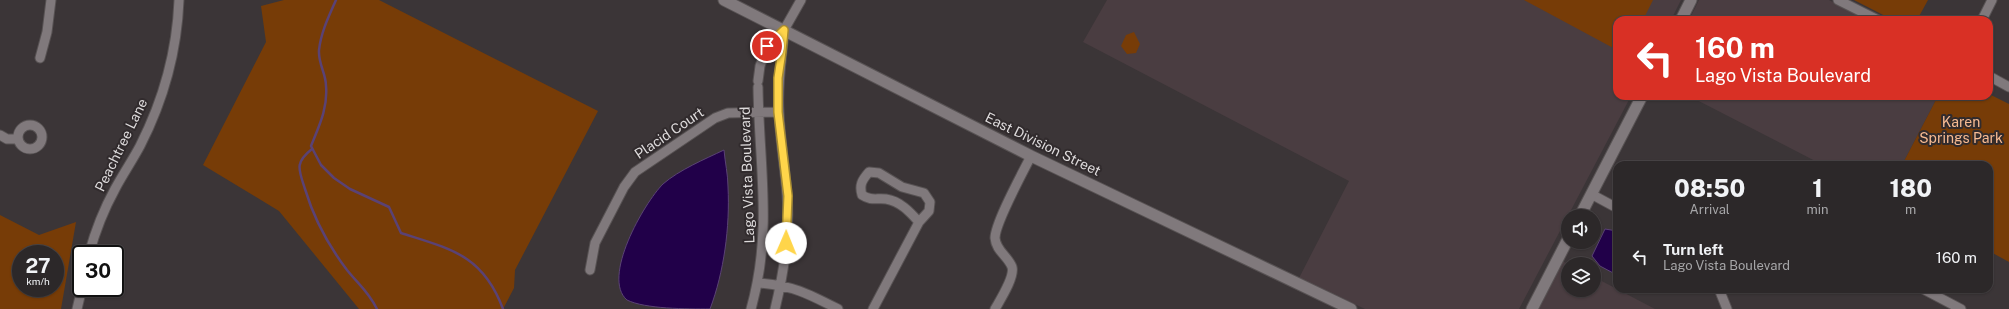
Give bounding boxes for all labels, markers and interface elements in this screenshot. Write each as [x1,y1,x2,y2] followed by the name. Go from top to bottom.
[750,29,784,63] pin
[1695,31,1775,64] text: 160 m
[1629,32,1681,84] icon: left
[756,35,778,57] icon: arrive
[1695,65,1871,86] text: Lago Vista Boulevard
[92,96,150,194] street label: Peachtree Lane
[631,104,707,162] street label: Placid Court
[737,106,757,244] street label: Lago Vista Boulevard
[983,109,1103,179] street label: East Division Street
[1919,114,2003,146] park label: Karen Springs Park
[1674,174,1745,202] text: 08:50
[1812,174,1823,202] text: 1
[1889,174,1932,202] text: 180
[1690,202,1730,217] text: Arrival
[1806,202,1828,217] text: min
[1905,202,1916,217] text: m
[1561,209,1601,297] map controls
[1561,209,1601,249] button: sound
[765,222,807,264] position arrow
[1663,241,1724,258] text: Turn left
[72,245,124,297] speed limit sign: 30
[1629,246,1651,268] icon: left
[1936,249,1977,266] text: 160 m
[25,254,51,278] text: 27
[1561,257,1601,297] button: layers
[1663,258,1790,273] text: Lago Vista Boulevard
[26,275,50,287] text: km/h

